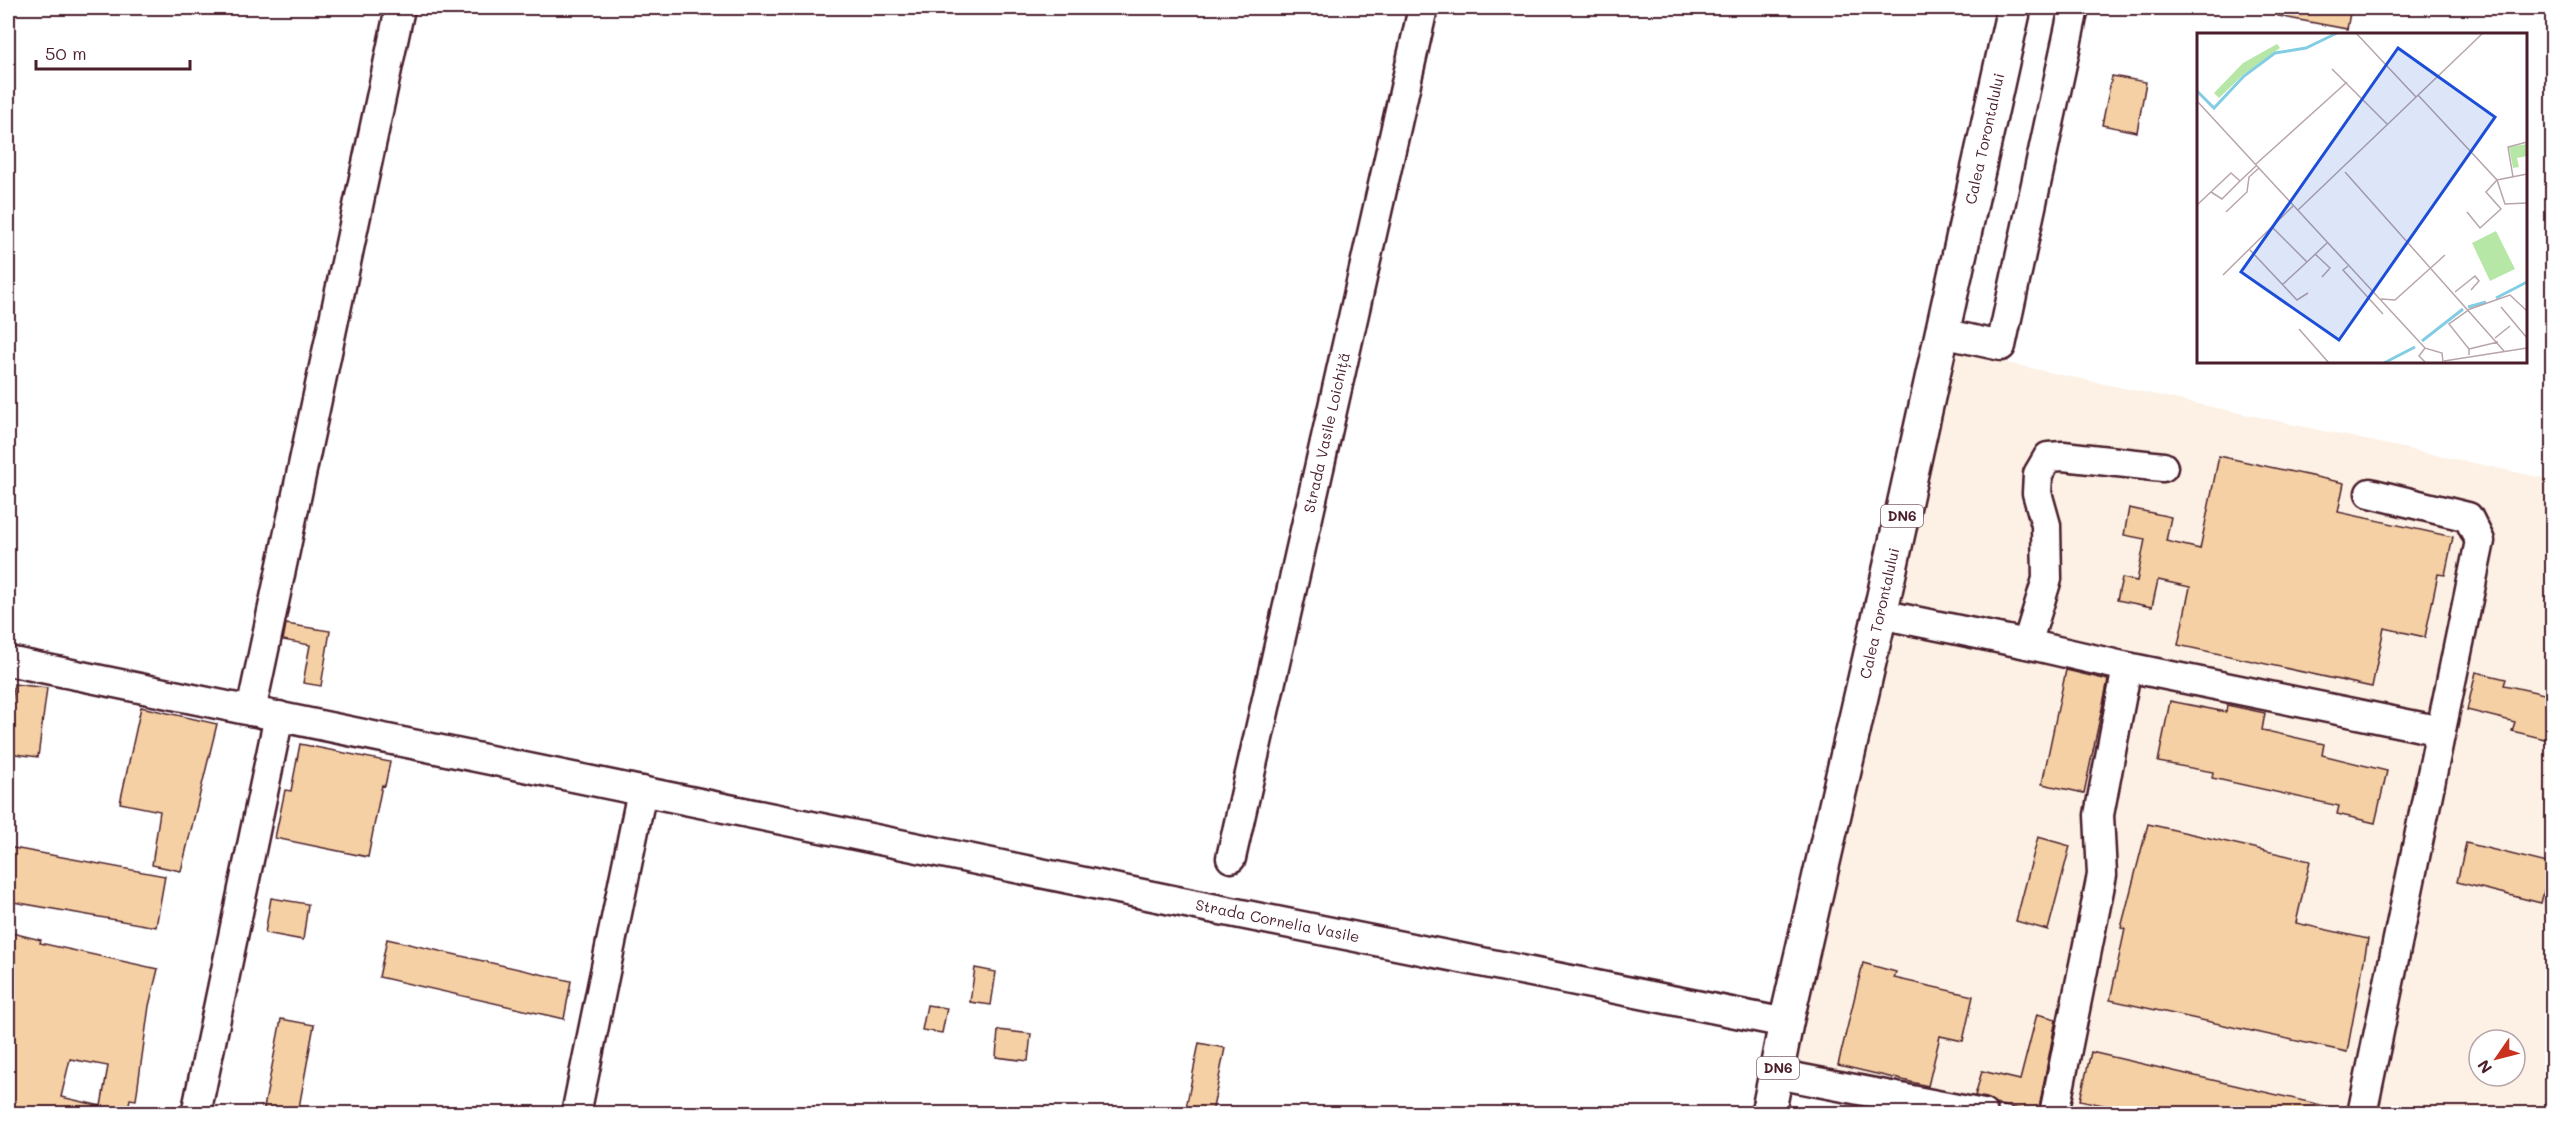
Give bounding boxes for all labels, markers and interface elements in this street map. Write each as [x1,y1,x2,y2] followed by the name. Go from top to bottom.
[36,33,190,71] scale bar
[2197,33,2527,363] inset map
[45,41,87,65] text: 50 m
[1960,71,2008,206] street label: Calea Torontalului
[1298,350,1354,515] street label: Strada Vasile Loichiță
[1881,505,1923,527] road number: DN6
[1854,546,1903,681] street label: Calea Torontalului
[1194,894,1362,947] street label: Strada Cornelia Vasile
[2467,1028,2527,1088] north arrow
[2472,1056,2496,1078] text: N
[1757,1057,1799,1079] road number: DN6

